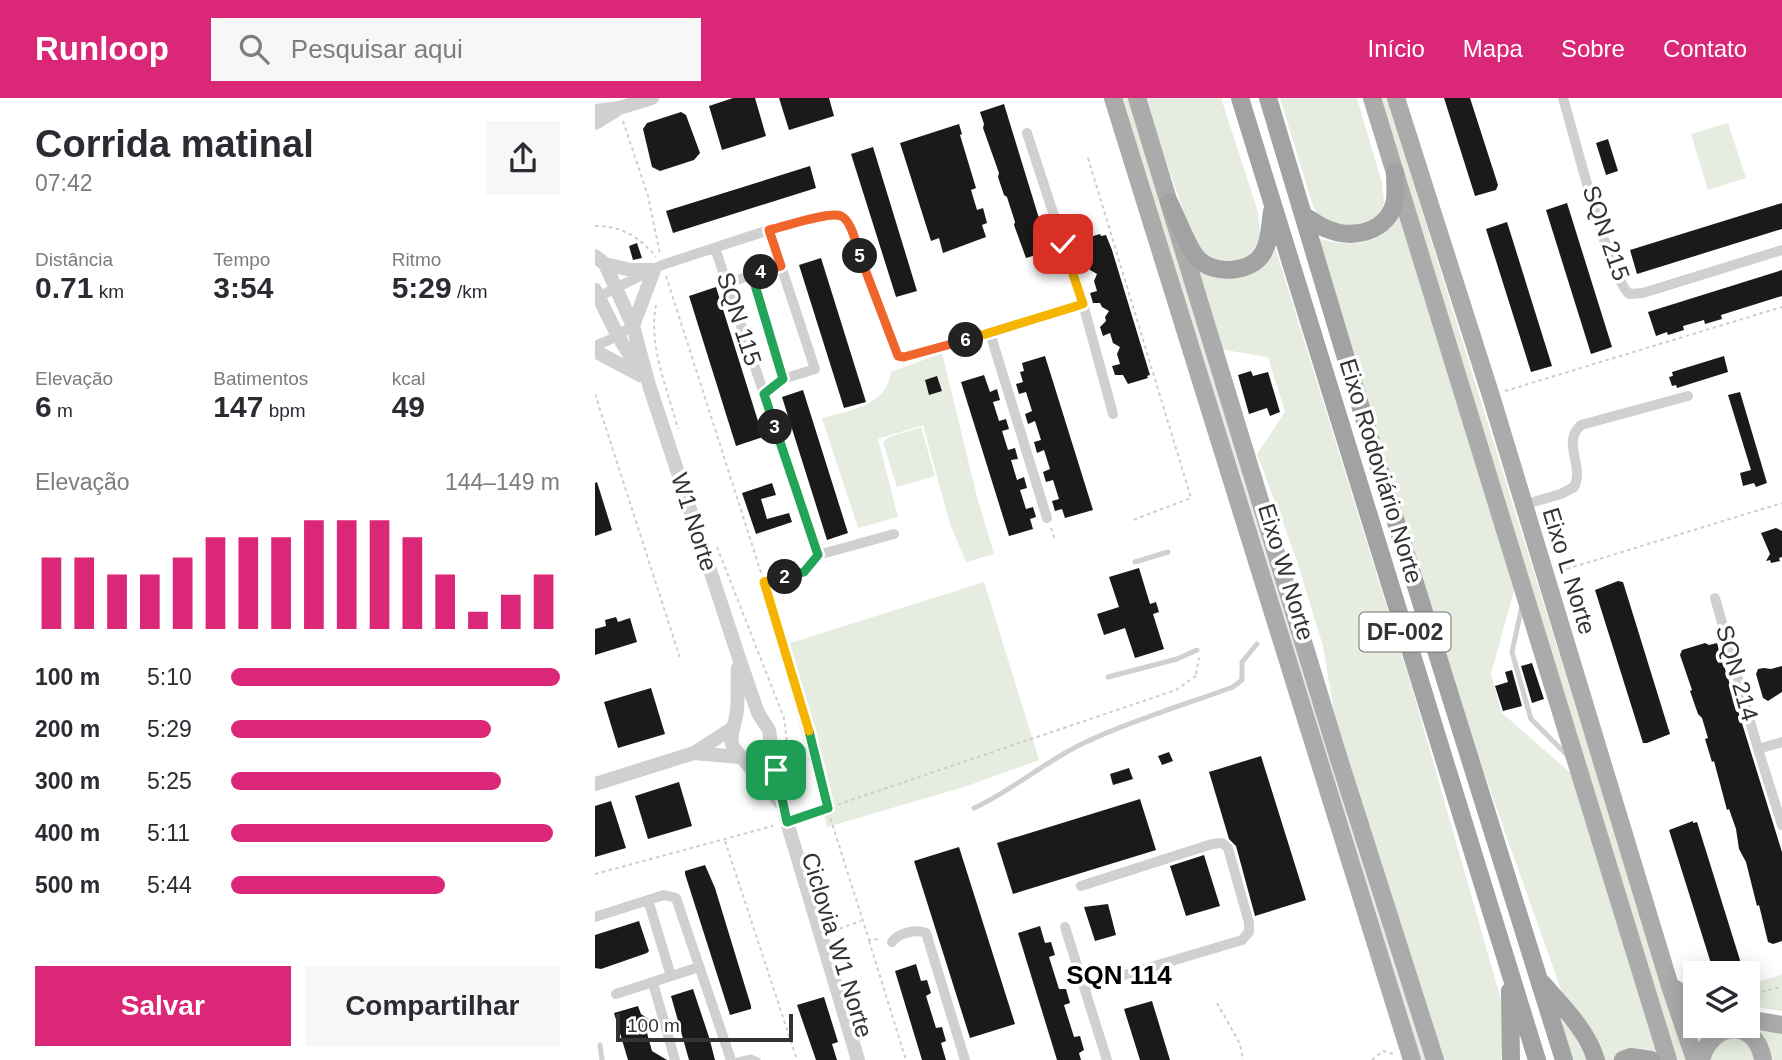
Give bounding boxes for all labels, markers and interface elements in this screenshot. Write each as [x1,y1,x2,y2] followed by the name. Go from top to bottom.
[211,18,701,81] search box
[35,30,169,67] text: Runloop
[235,30,273,68] icon: search
[291,34,463,64] text: Pesquisar aqui
[1367,35,1425,62] text: Início
[1463,35,1523,62] text: Mapa
[1561,35,1625,62] text: Sobre
[1663,35,1747,62] text: Contato
[486,121,560,195] button: share
[35,123,314,165] text: Corrida matinal
[35,170,93,196] text: 07:42
[1578,182,1635,284] street label: SQN 215
[1033,214,1093,274] pin
[1044,225,1082,263] icon: check
[842,238,877,274] pin: 5
[854,245,865,266] text: 5
[35,249,113,270] text: Distância
[213,249,270,270] text: Tempo
[392,249,441,270] text: Ritmo
[743,254,779,290] pin: 4
[755,261,766,282] text: 4
[712,269,767,369] street label: SQN 115
[35,271,93,304] text: 0.71
[213,271,273,304] text: 3:54
[392,271,452,304] text: 5:29
[93,281,124,302] text: km
[452,281,488,302] text: /km
[949,322,983,358] pin: 6
[960,329,971,350] text: 6
[1334,355,1429,586] street label: Eixo Rodoviário Norte
[35,368,113,389] text: Elevação
[213,368,308,389] text: Batimentos
[392,368,425,389] text: kcal
[35,390,52,423] text: 6
[213,390,263,423] text: 147
[392,390,425,423] text: 49
[52,400,73,421] text: m
[263,400,306,421] text: bpm
[757,410,793,444] pin: 3
[769,416,780,437] text: 3
[35,469,130,495] text: Elevação
[445,469,560,495] text: 144–149 m
[666,469,723,574] street label: W1 Norte
[1253,500,1320,643] street label: Eixo W Norte
[1537,504,1602,638] street label: Eixo L Norte
[767,560,803,594] pin: 2
[779,566,790,587] text: 2
[1359,612,1451,652] road number: DF-002
[1711,622,1764,724] street label: SQN 214
[35,664,100,690] text: 100 m
[147,664,192,690] text: 5:10
[35,716,100,742] text: 200 m
[147,716,192,742] text: 5:29
[746,740,806,800] pin
[757,751,795,789] icon: arrive
[35,768,100,794] text: 300 m
[147,768,192,794] text: 5:25
[35,820,100,846] text: 400 m
[147,820,190,846] text: 5:11
[796,849,878,1041] street label: Ciclovia W1 Norte
[35,872,100,898] text: 500 m
[147,872,192,898] text: 5:44
[1066,960,1172,990] district label: SQN 114
[1683,961,1760,1038] map controls
[1683,961,1760,1038] button: layers
[35,966,291,1046] button: Salvar
[305,966,560,1046] button: Compartilhar
[616,1011,793,1043] scale bar
[627,1015,680,1036] text: 100 m

